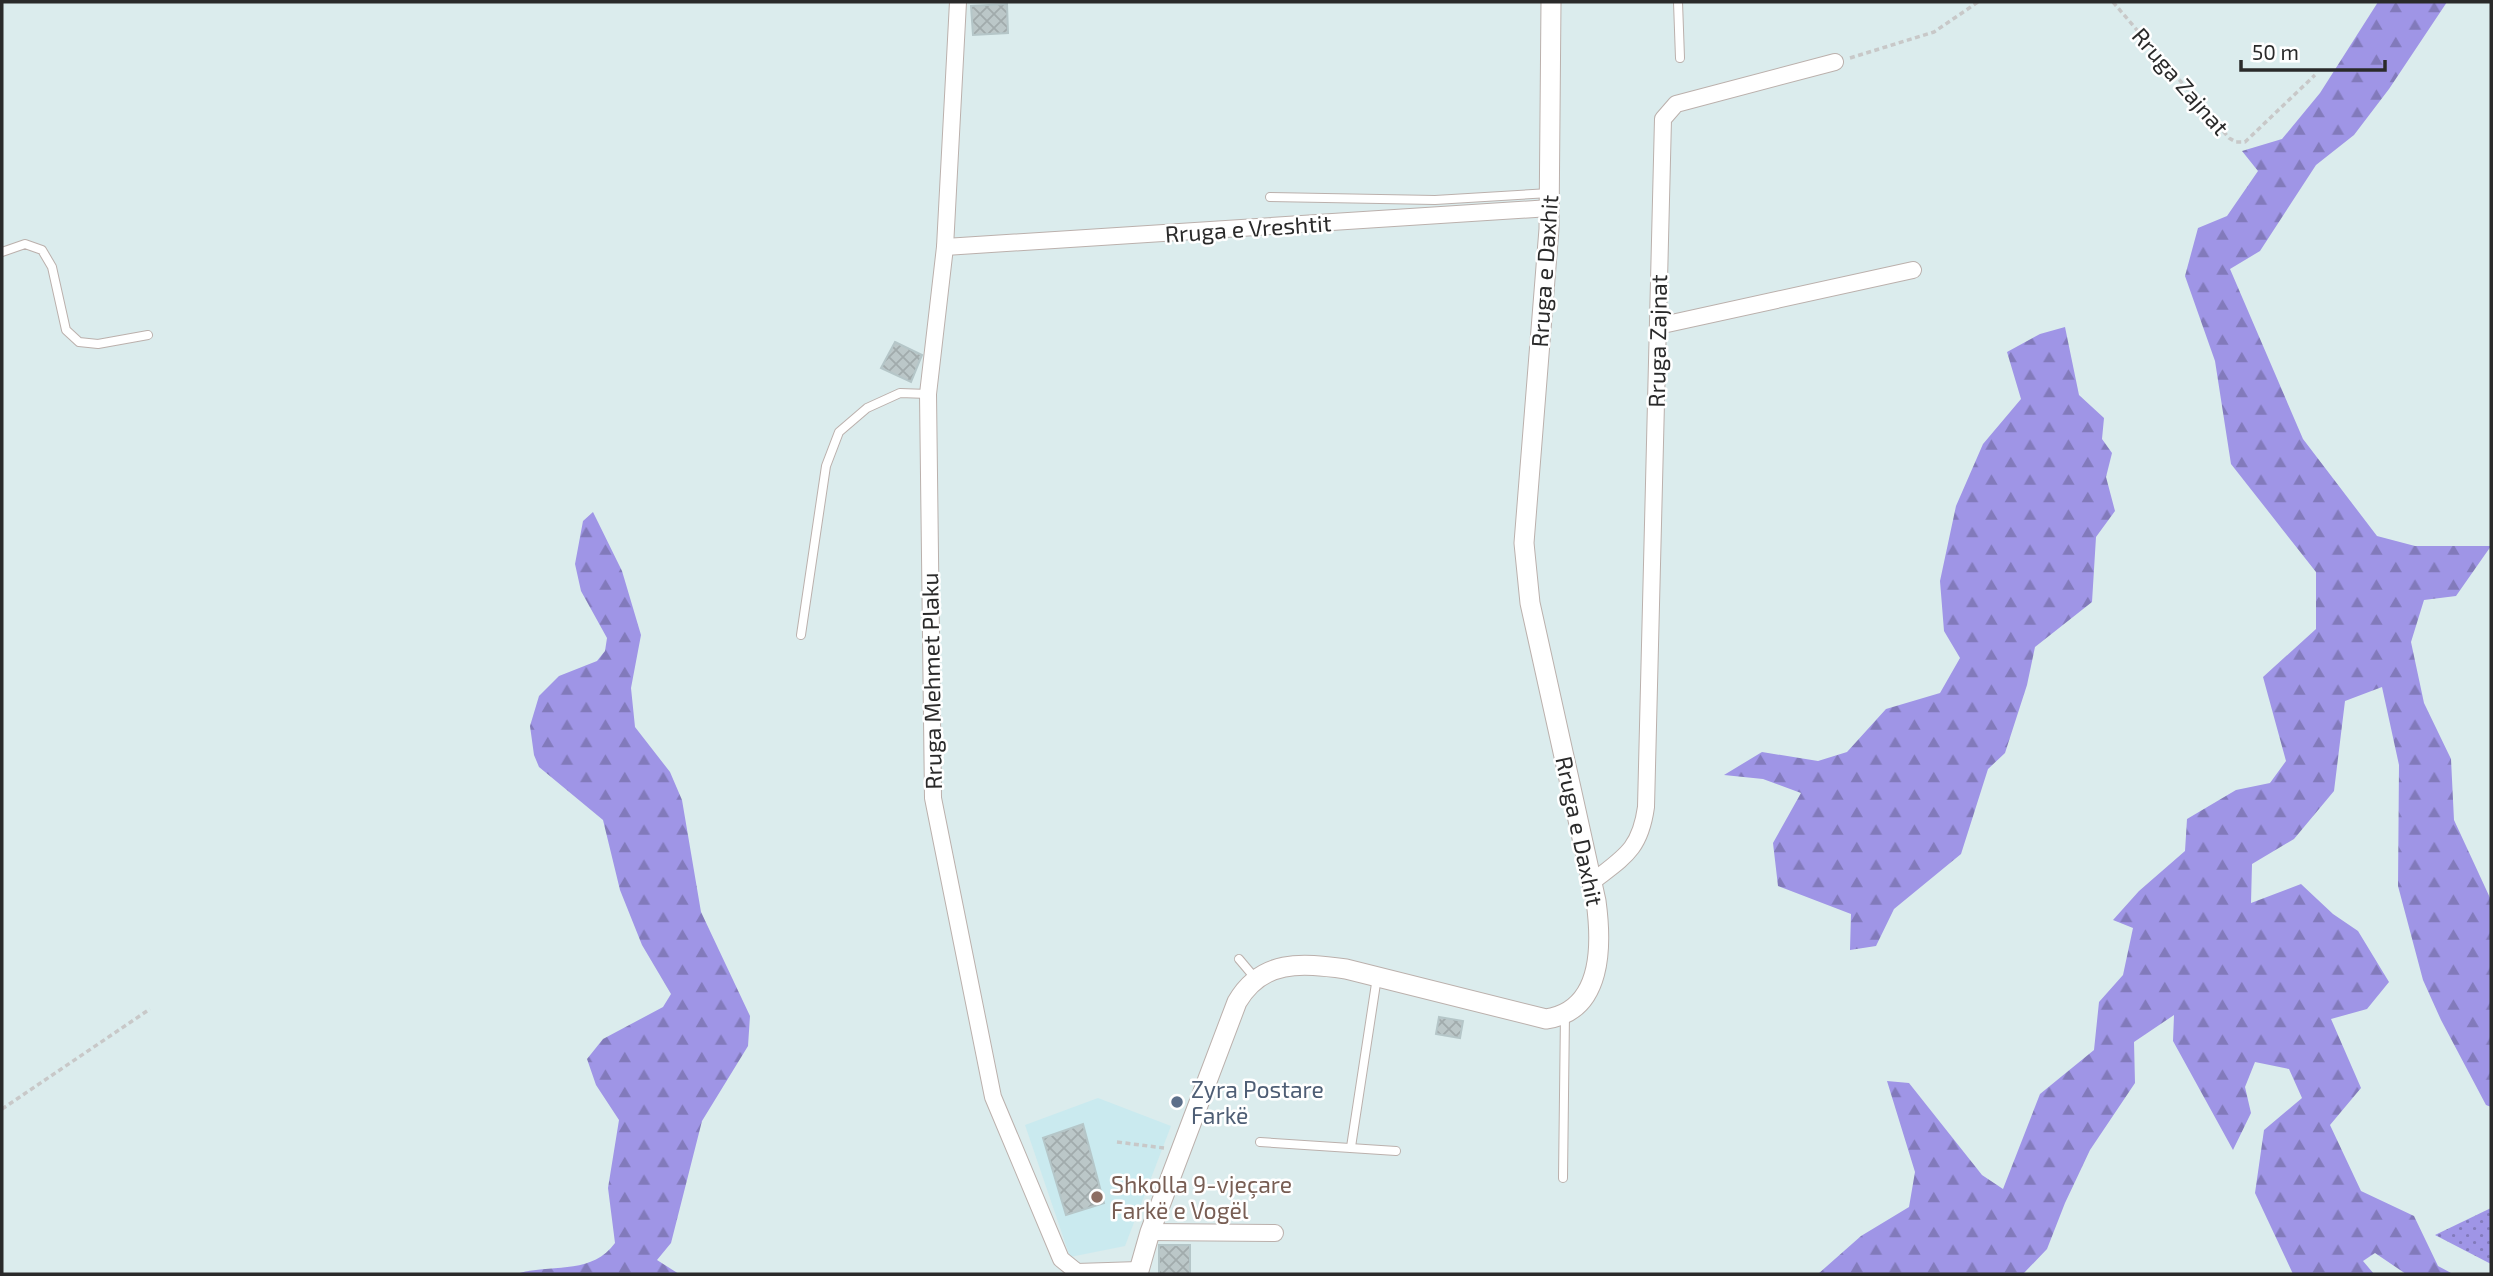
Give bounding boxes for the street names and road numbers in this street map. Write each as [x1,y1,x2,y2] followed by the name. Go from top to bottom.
[2127,22,2235,141] street label: Rruga Zajnat
[1525,194,1563,348] street label: Rruga e Daxhit
[1164,208,1332,248] street label: Rruga e Vreshtit
[1642,274,1672,408] street label: Rruga Zajnat
[915,572,947,790] street label: Rruga Mehmet Plaku
[1550,754,1610,909] street label: Rruga e Daxhit

